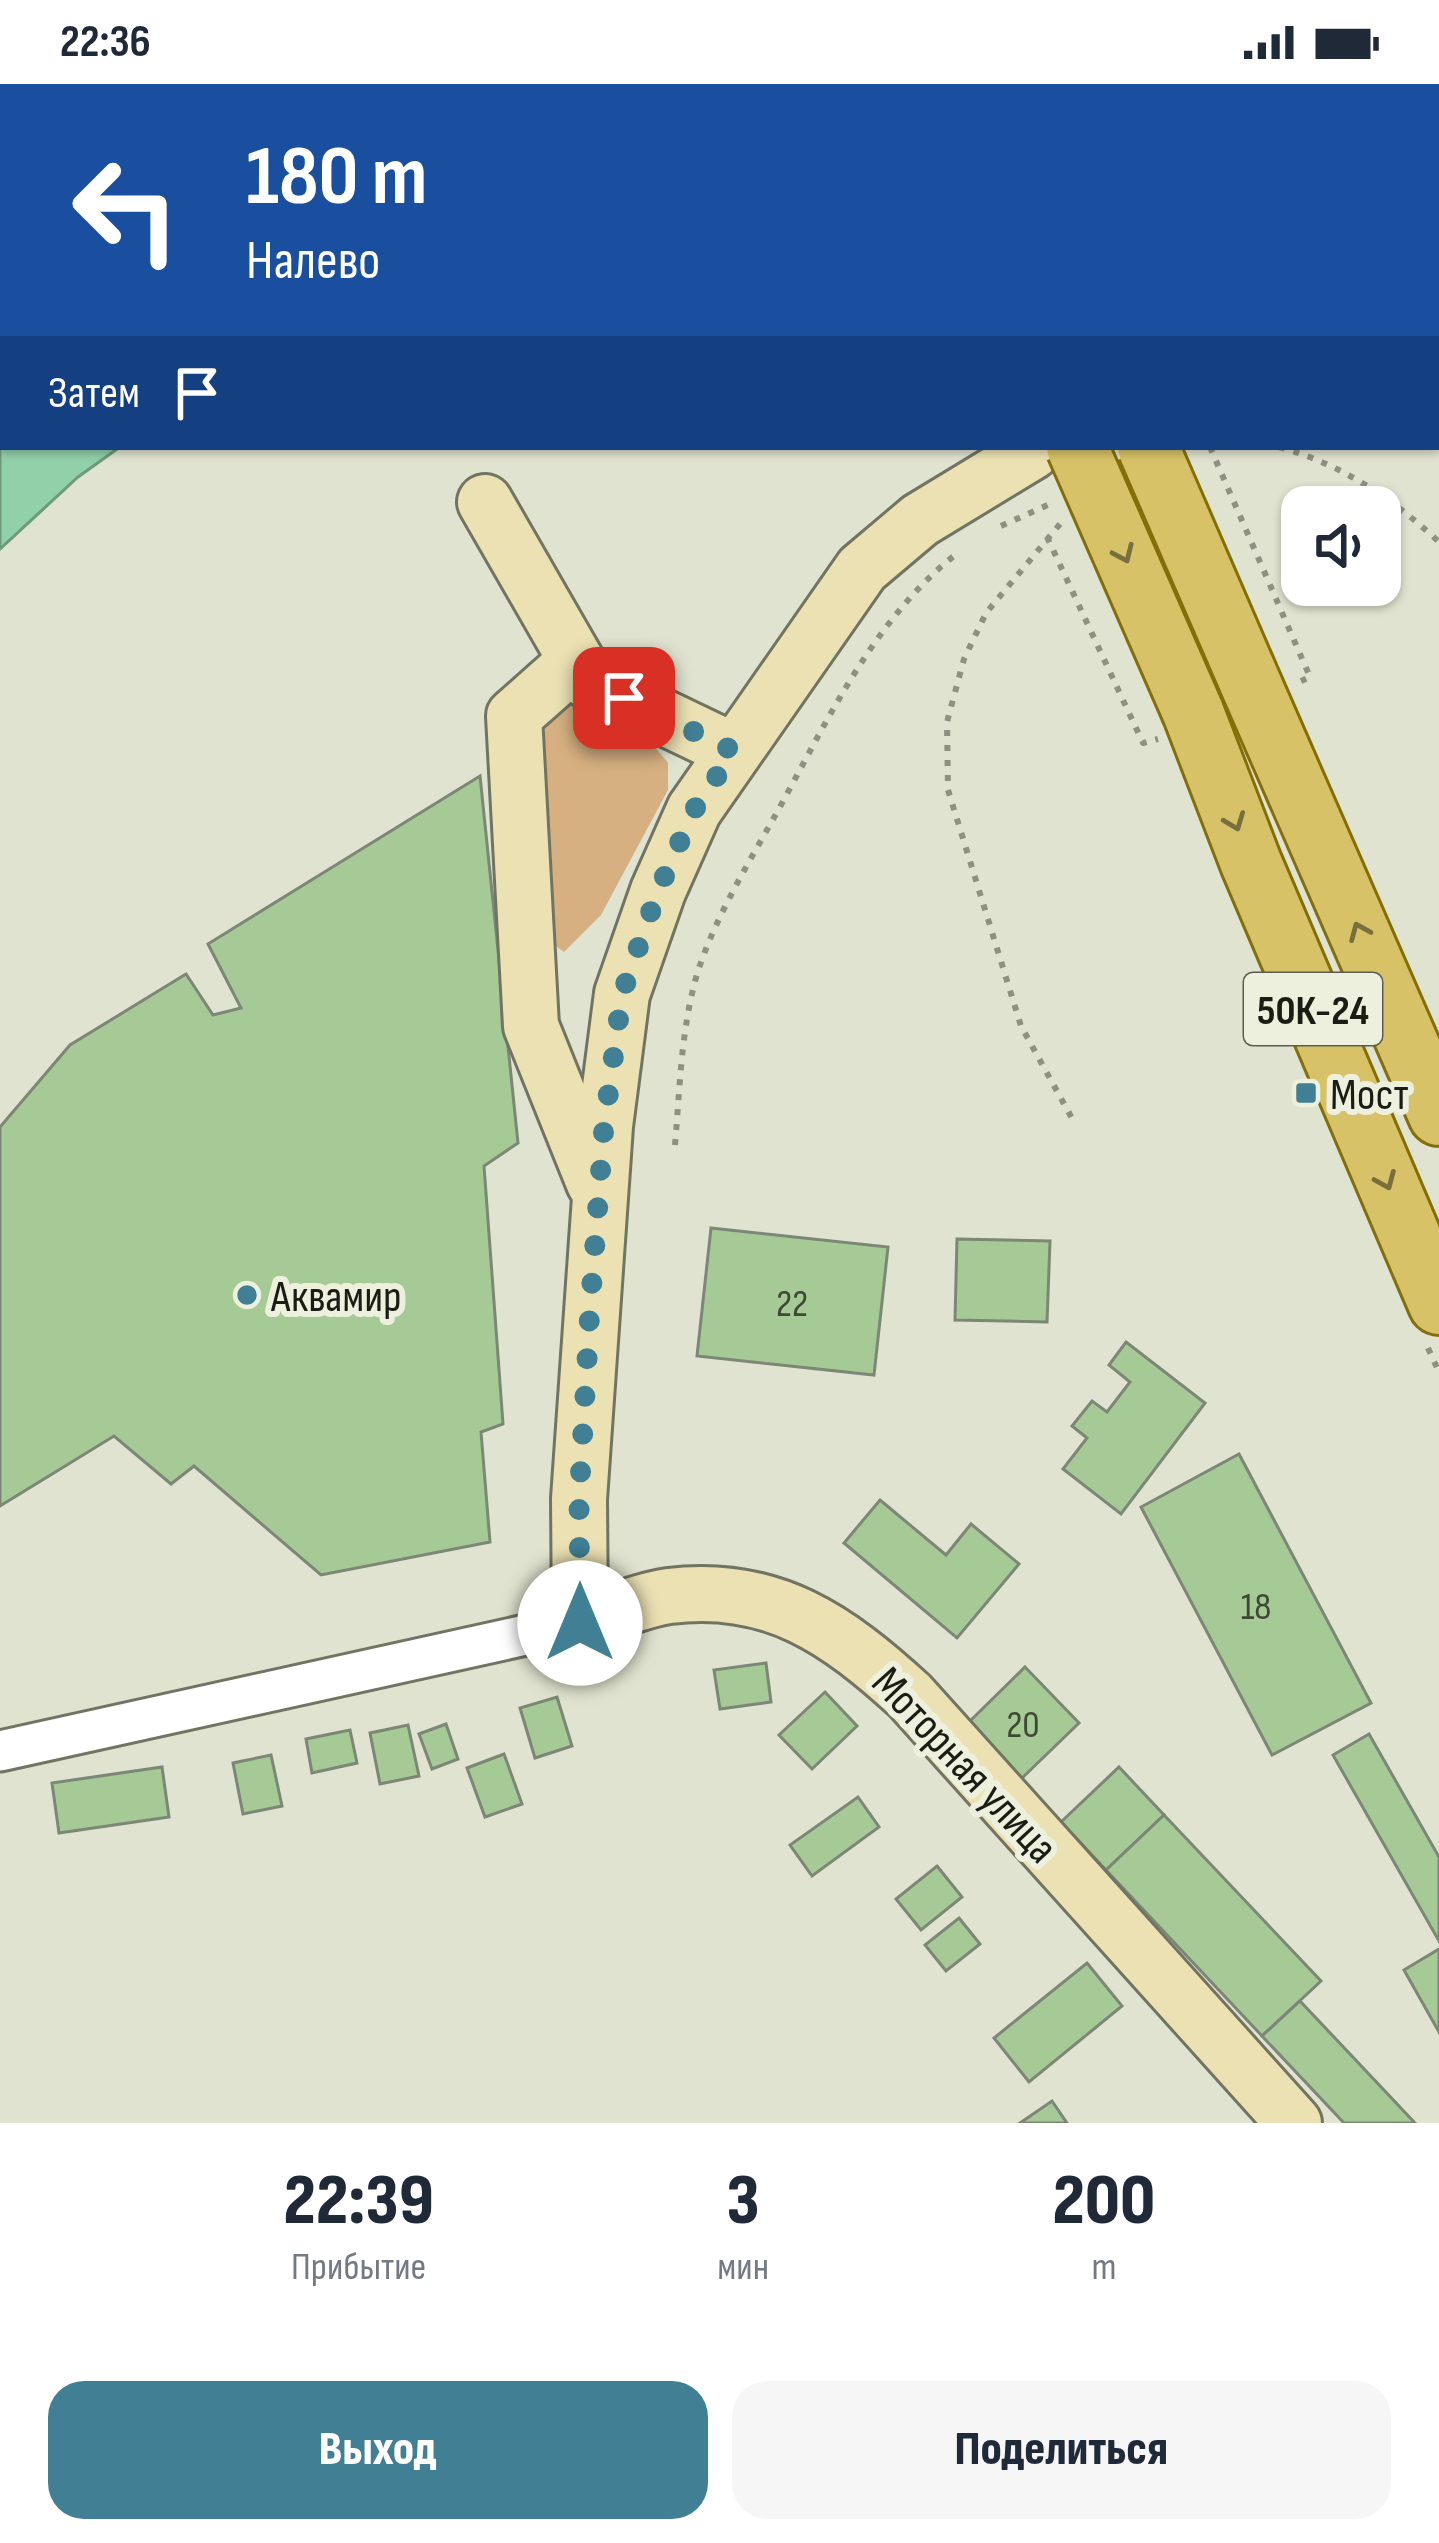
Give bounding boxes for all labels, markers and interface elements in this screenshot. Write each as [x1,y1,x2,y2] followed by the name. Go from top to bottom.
[60,15,151,70] text: 22:36
[246,127,427,228] text: 180 m
[48,132,204,288] icon: left
[246,229,380,294] text: Налево
[164,360,230,426] icon: arrive
[48,366,140,421] text: Затем
[1281,486,1401,606] map controls
[1281,486,1401,606] button: sound
[1109,542,1133,563] one-way arrow
[573,647,675,749] pin
[591,665,657,731] icon: arrive
[1221,810,1245,831] one-way arrow
[1350,921,1374,943] one-way arrow
[1244,973,1382,1045] road number: 50К-24
[1330,1068,1409,1123] place label: Мост
[1293,1080,1319,1106] marker: Мост
[1372,1169,1396,1190] one-way arrow
[270,1270,402,1325] place label: Аквамир
[776,1281,808,1328] house number: 22
[234,1282,260,1308] marker: Аквамир
[517,1560,643,1686] position arrow
[1241,1584,1271,1631] house number: 18
[860,1656,1069,1875] street label: Моторная улица
[1006,1702,1040,1749] house number: 20
[284,2158,434,2245] text: 22:39
[727,2158,760,2245] text: 3
[1053,2158,1155,2245] text: 200
[291,2244,426,2291] text: Прибытие
[717,2244,769,2291] text: мин
[1091,2244,1116,2291] text: m
[48,2381,708,2519] button: Выход
[732,2381,1391,2519] button: Поделиться

